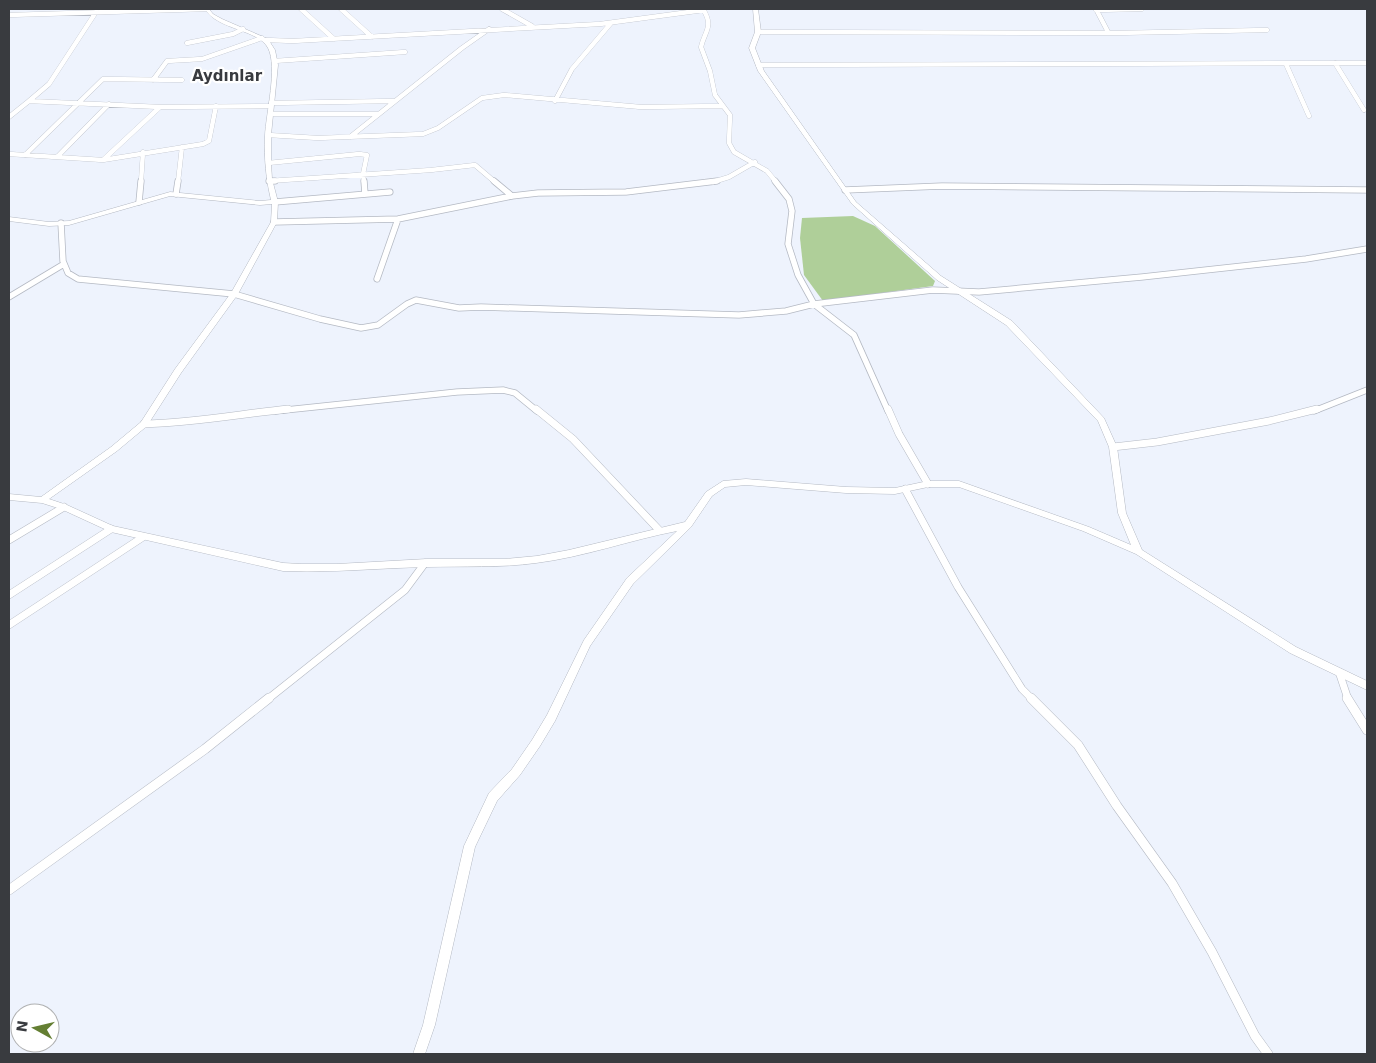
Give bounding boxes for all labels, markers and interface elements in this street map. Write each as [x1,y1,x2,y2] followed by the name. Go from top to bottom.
[192,67,263,85] district label: Aydınlar
[10,1003,60,1053] north arrow
[13,1019,31,1033] text: N

